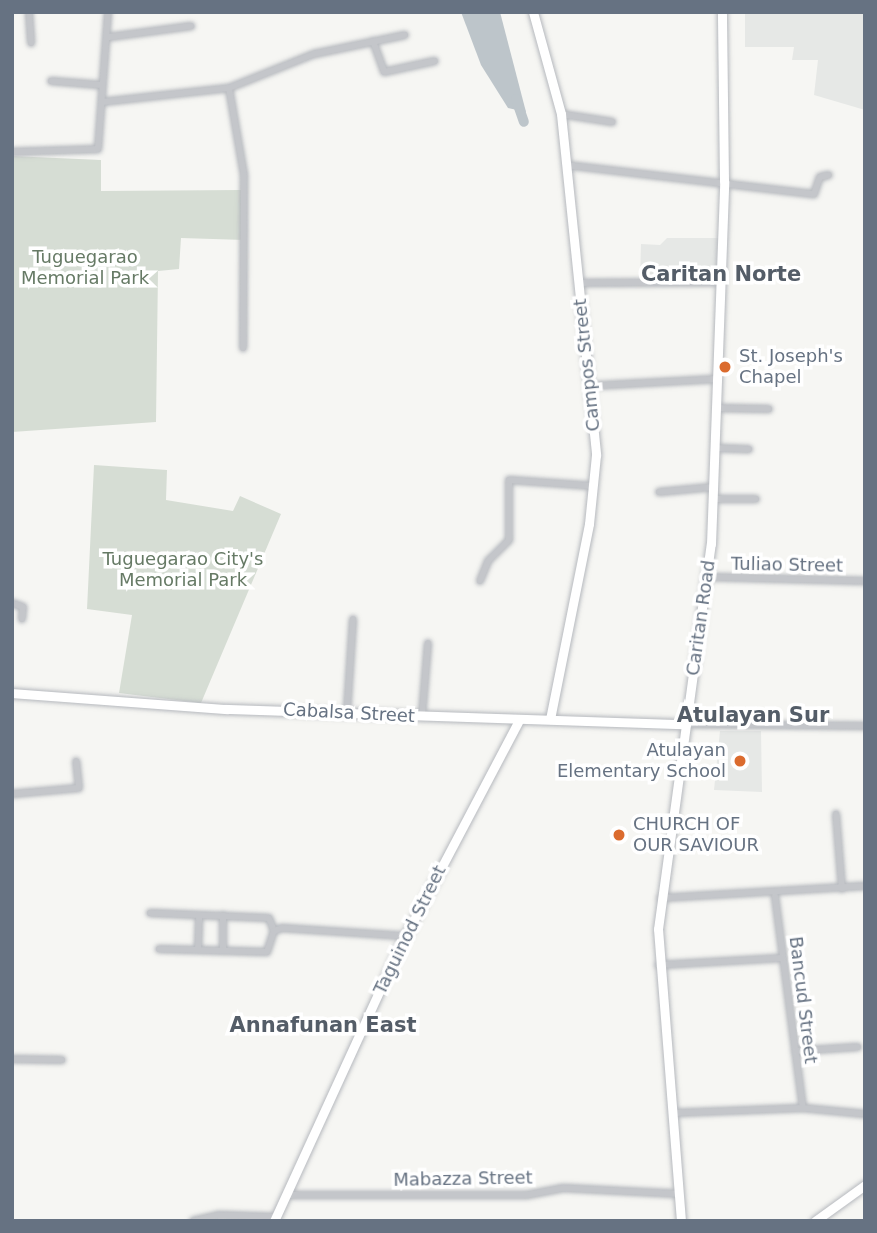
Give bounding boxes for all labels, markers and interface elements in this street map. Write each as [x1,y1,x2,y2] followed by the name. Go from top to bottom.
[21,247,149,290] park label: Tuguegarao Memorial Park
[641,261,801,287] district label: Caritan Norte
[569,298,605,432] street label: Campos Street
[739,346,843,388] place label: St. Joseph's Chapel
[717,359,733,375] marker: St. Joseph's Chapel
[103,549,263,592] park label: Tuguegarao City's Memorial Park
[731,553,843,577] street label: Tuliao Street
[682,559,720,677] street label: Caritan Road
[283,699,415,727] street label: Cabalsa Street
[677,702,829,728] district label: Atulayan Sur
[557,740,726,782] place label: Atulayan Elementary School
[732,753,748,769] marker: Atulayan Elementary School
[633,814,759,856] place label: CHURCH OF OUR SAVIOUR
[611,827,627,843] marker: CHURCH OF OUR SAVIOUR
[369,862,451,998] street label: Taguinod Street
[784,935,822,1065] street label: Bancud Street
[230,1012,416,1038] district label: Annafunan East
[393,1167,533,1191] street label: Mabazza Street

